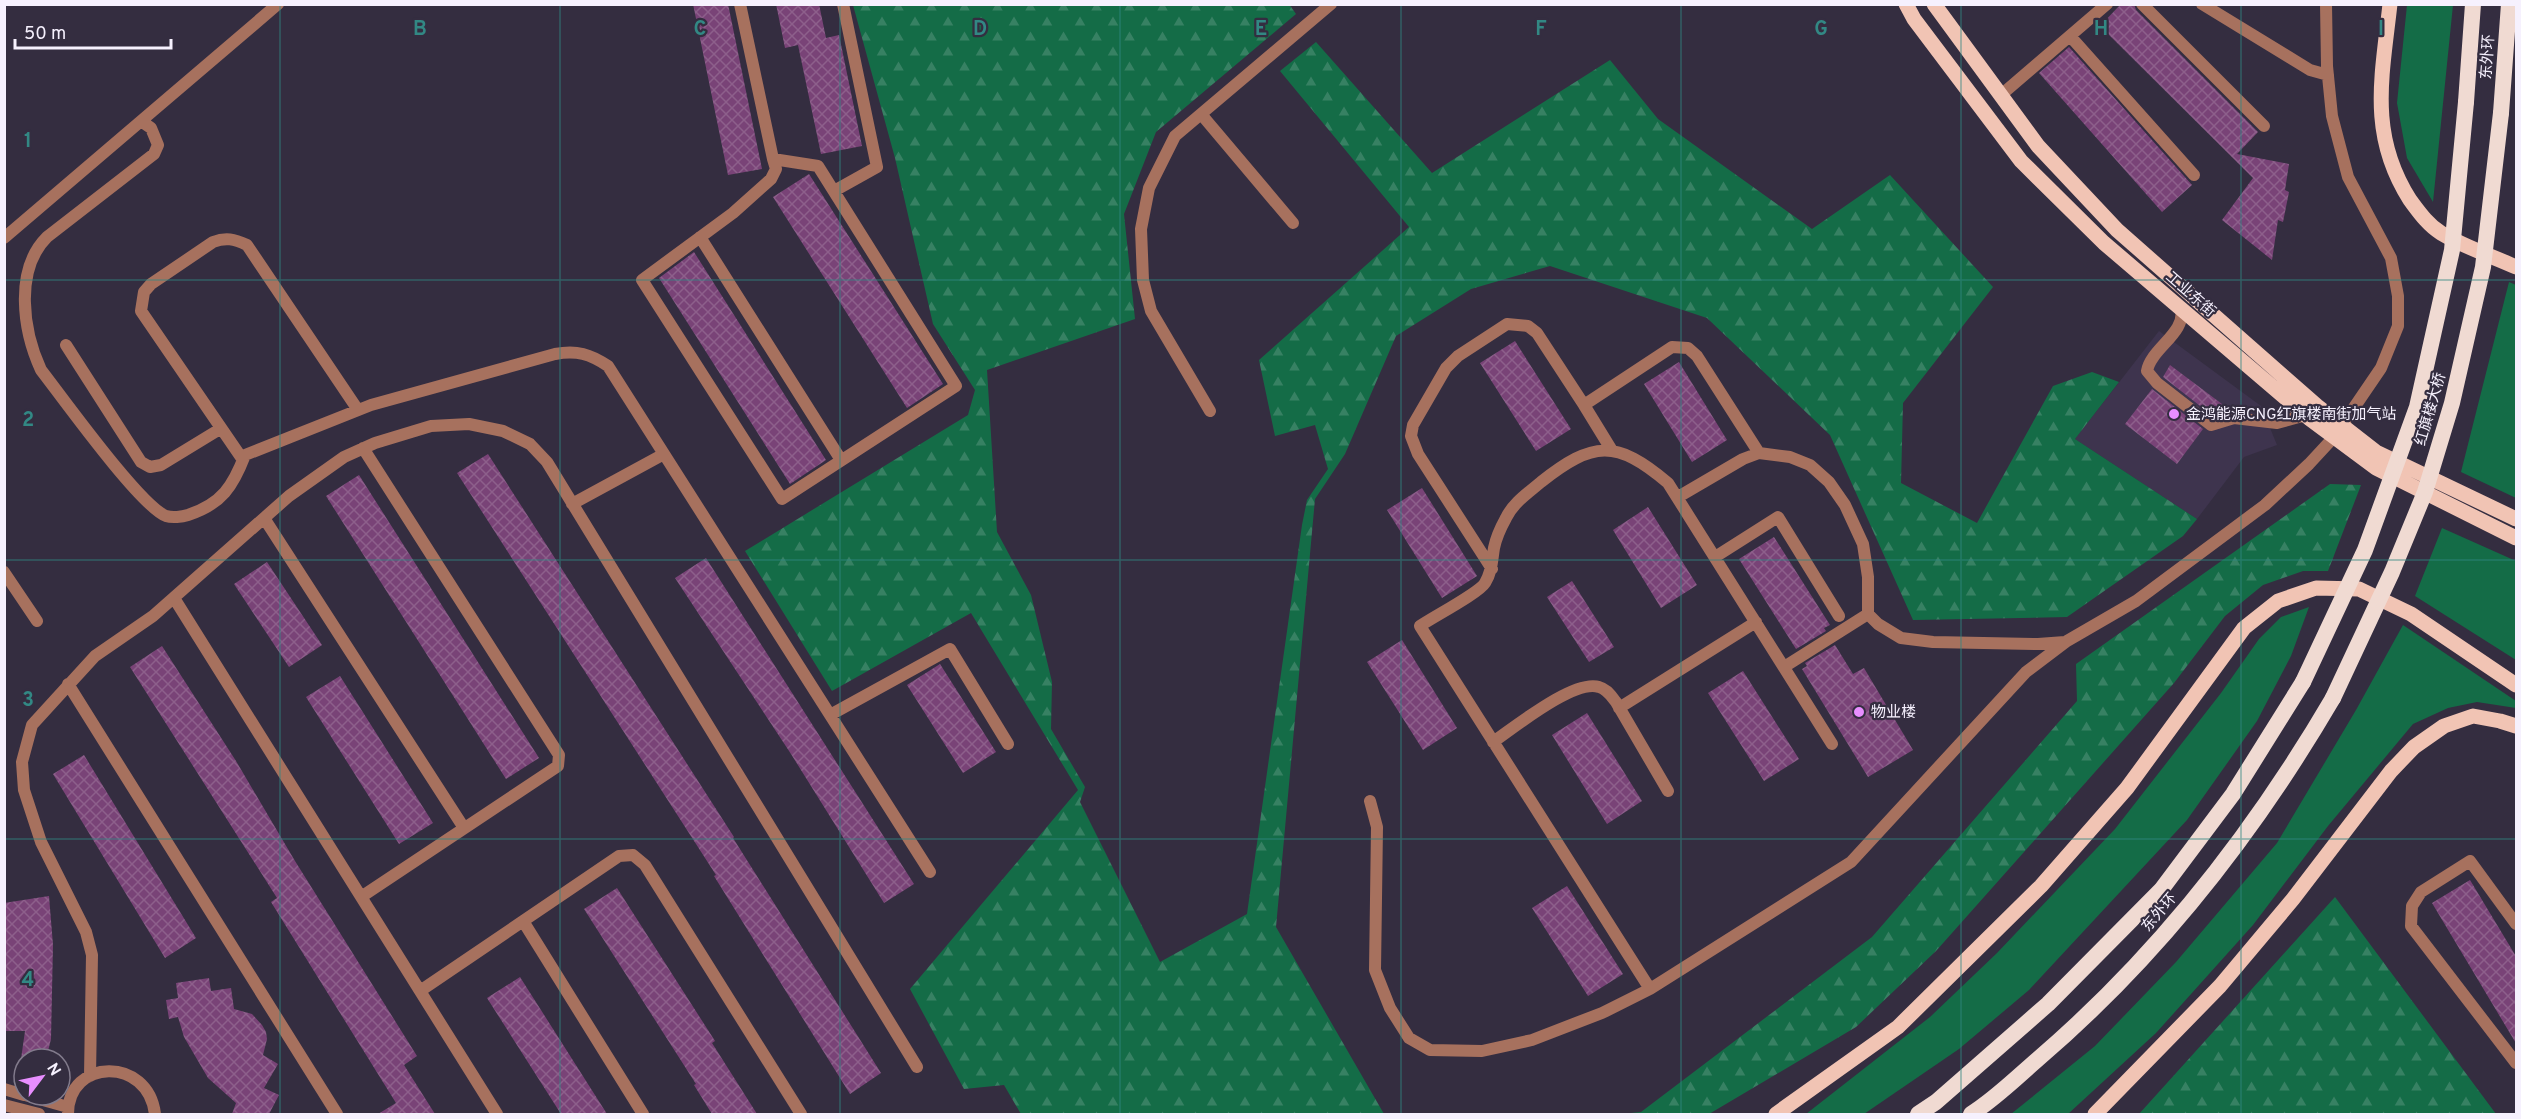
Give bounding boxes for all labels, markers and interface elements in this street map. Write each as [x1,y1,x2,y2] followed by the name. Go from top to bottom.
[15,12,171,50] scale bar
[413,17,427,43] text: B
[694,17,706,43] text: C
[973,17,987,43] text: D
[1255,17,1267,43] text: E
[1535,17,1547,43] text: F
[1814,17,1828,43] text: G
[2094,17,2108,43] text: H
[2378,17,2384,43] text: I
[24,23,66,46] text: 50 m
[2477,34,2500,80] street label: 东外环
[24,129,32,155] text: 1
[2161,268,2219,322] street label: 工业东街
[2412,371,2451,448] street label: 红旗楼大桥
[2186,405,2397,425] place label: 金鸿能源CNG红旗楼南街加气站
[2167,407,2181,421] marker: 金鸿能源CNG红旗楼南街加气站
[22,408,34,434] text: 2
[22,688,34,714] text: 3
[1871,704,1916,723] place label: 物业楼
[1852,705,1866,719] marker: 物业楼
[2138,890,2182,936] street label: 东外环
[22,968,34,994] text: 4
[12,1047,72,1107] north arrow
[41,1060,65,1080] text: N

